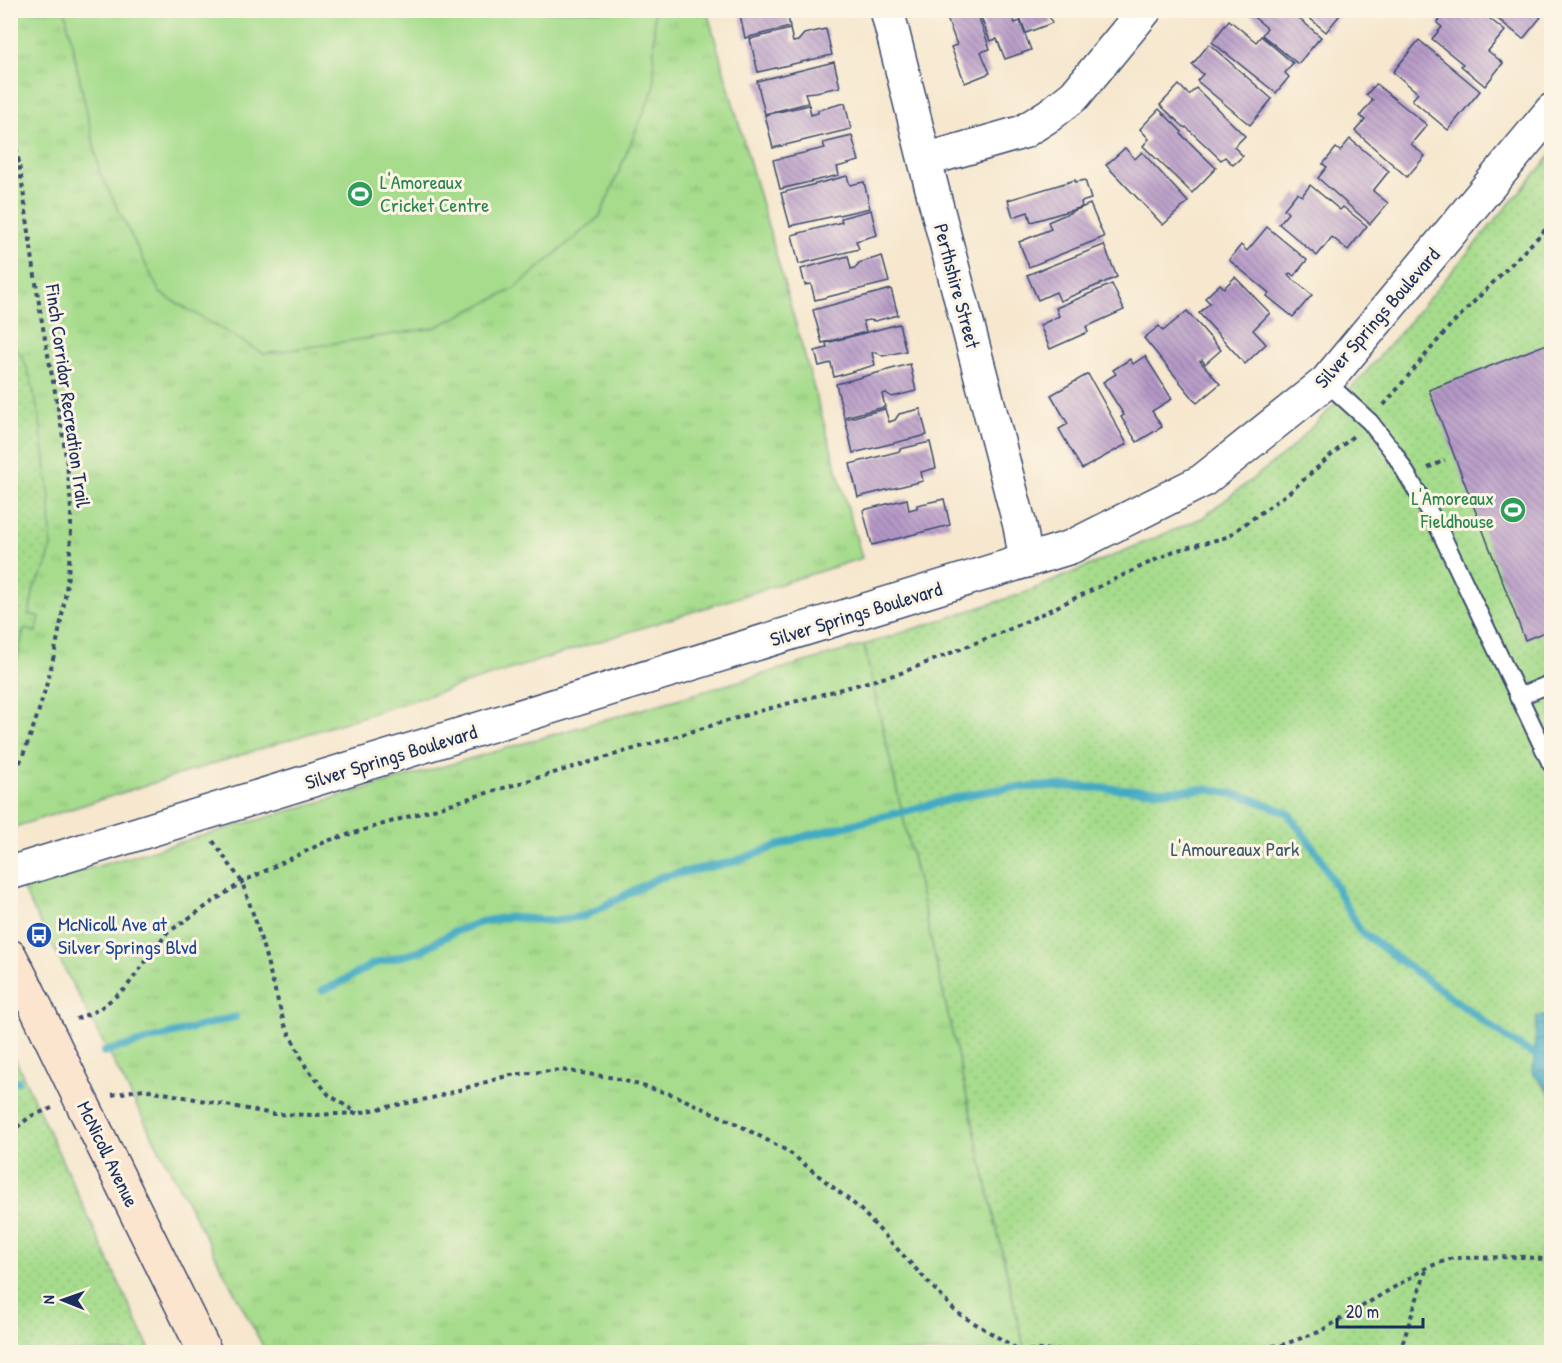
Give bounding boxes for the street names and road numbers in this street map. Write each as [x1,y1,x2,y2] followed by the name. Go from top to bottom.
[928,221,987,352] street label: Perthshire Street
[1308,241,1445,394] street label: Silver Springs Boulevard
[39,282,98,510] street label: Finch Corridor Recreation Trail
[767,575,945,652] street label: Silver Springs Boulevard
[302,718,480,795] street label: Silver Springs Boulevard
[71,1096,146,1211] street label: McNicoll Avenue

